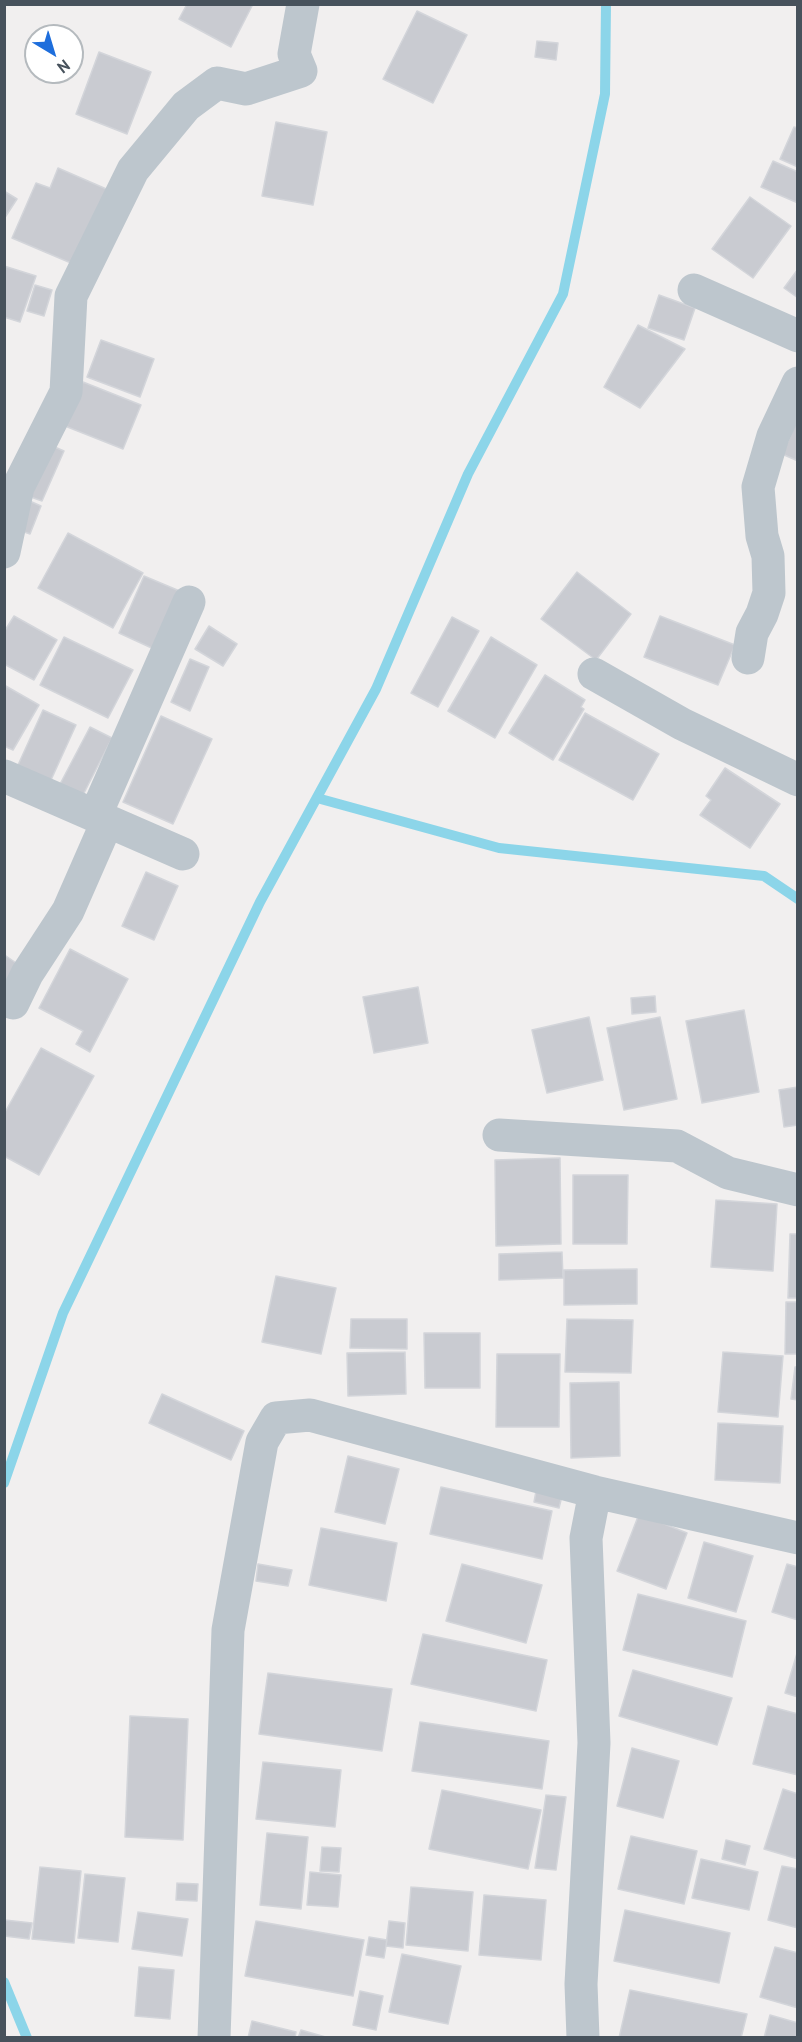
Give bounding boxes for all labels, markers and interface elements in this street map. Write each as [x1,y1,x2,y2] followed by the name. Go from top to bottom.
[24,24,84,84] north arrow
[54,55,74,78] text: N

